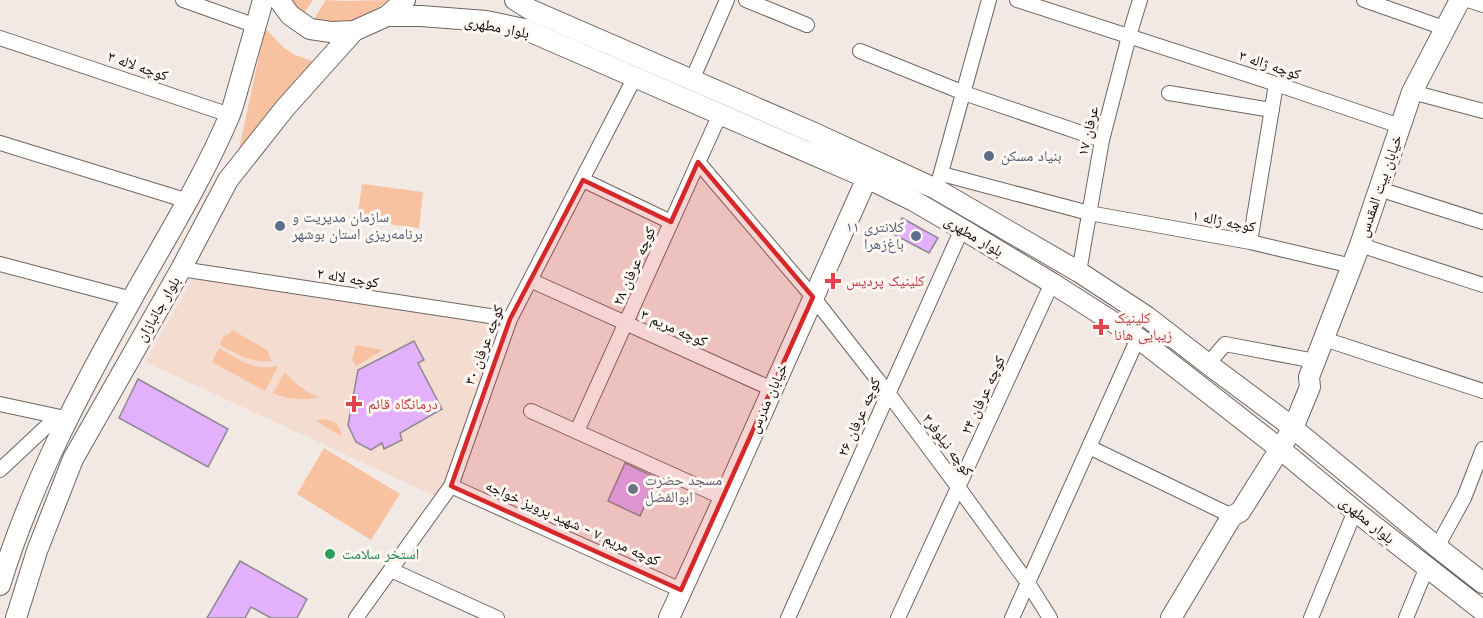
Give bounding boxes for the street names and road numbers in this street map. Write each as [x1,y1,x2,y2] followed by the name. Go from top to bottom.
[463,11,531,43] street label: بلوار مطهری
[105,46,171,85] street label: کوچه لاله ۳
[1237,46,1304,83] street label: کوچه ژاله ۳
[1073,104,1103,158] street label: عرفان ۱۷
[1353,132,1407,240] street label: خیابان بیت المقدس
[1191,205,1257,236] street label: کوچه ژاله ۱
[941,210,1007,262] street label: بلوار مطهری
[608,223,660,309] street label: کوچه عرفان ۲۸
[316,263,381,292] street label: کوچه لاله ۲
[131,273,185,345] street label: بلوار جانبازان
[460,302,508,388] street label: کوچه عرفان ۳۰
[638,304,710,352] street label: کوچه مریم ۳
[956,353,1010,437] street label: کوچه عرفان ۲۴
[744,359,793,436] street label: خیابان مدرس
[833,374,885,460] street label: کوچه عرفان ۲۶
[919,410,978,480] street label: کوچه نیلوفر۳
[483,475,663,571] street label: کوچه مریم ۷ - شهید پرویز خواجه
[1335,492,1399,548] street label: بلوار مطهری

